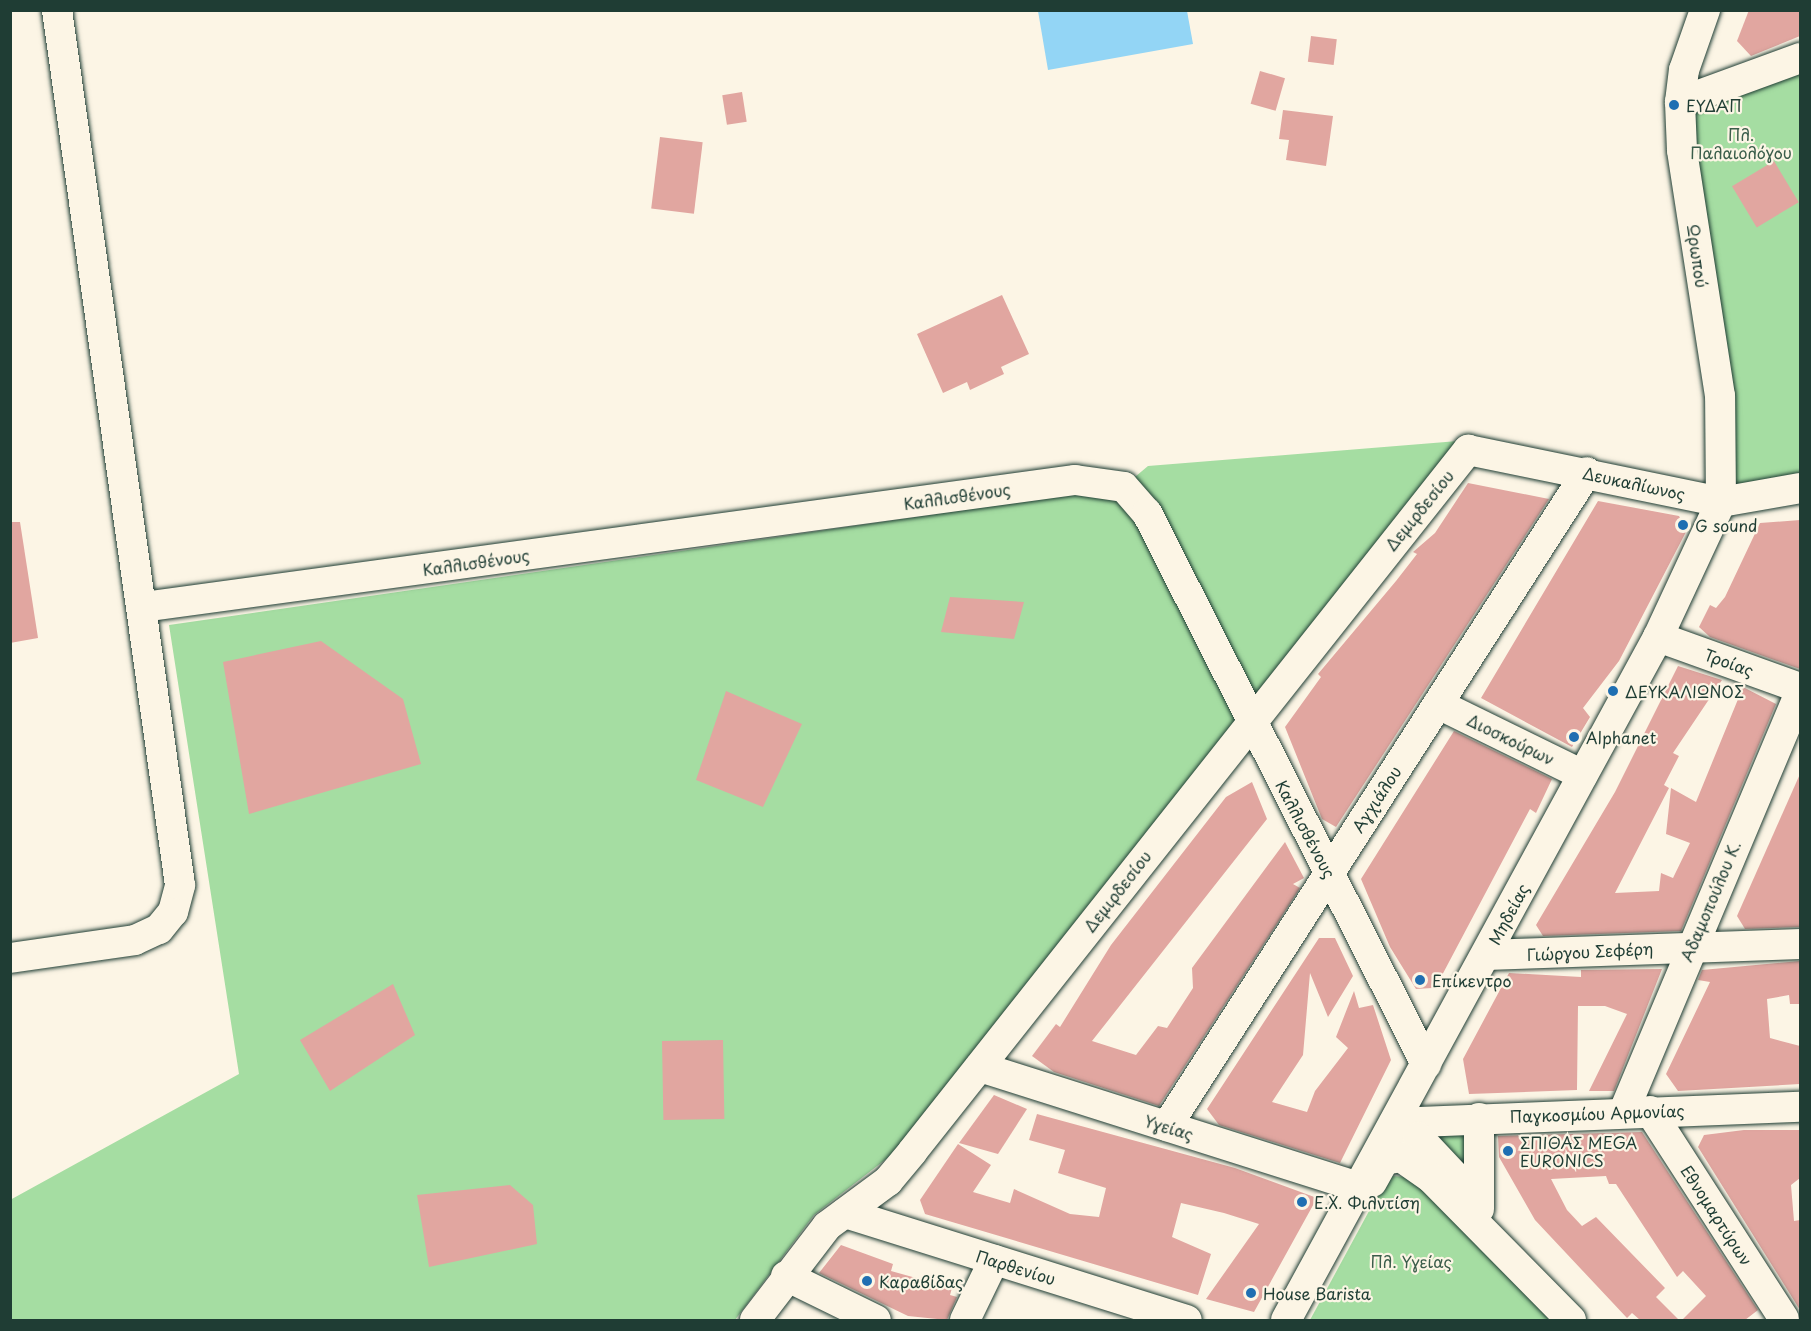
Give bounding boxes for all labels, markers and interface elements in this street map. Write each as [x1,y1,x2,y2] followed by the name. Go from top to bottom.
[1686,95,1742,115] place label: ΕΥΔΑΠ
[1667,98,1681,112] marker: ΕΥΔΑΠ
[1690,124,1792,162] park label: Πλ. Παλαιολόγου
[1684,223,1712,289] street label: Ωρωπού
[1581,463,1687,503] street label: Δευκαλίωνος
[1381,466,1457,554] street label: Δεμιρδεσίου
[902,479,1012,513] street label: Καλλισθένους
[1695,515,1758,535] place label: G sound
[1676,518,1690,532] marker: G sound
[421,545,531,579] street label: Καλλισθένους
[1702,644,1756,680] street label: Τροίας
[1625,681,1744,701] place label: ΔΕΥΚΑΛΙΩΝΟΣ
[1606,684,1620,698] marker: ΔΕΥΚΑΛΙΩΝΟΣ
[1464,710,1558,768] street label: Διοσκούρων
[1586,727,1656,747] place label: Alphanet
[1567,730,1581,744] marker: Alphanet
[1347,762,1405,836] street label: Αγχιάλου
[1272,777,1340,881] street label: Καλλισθένους
[1676,838,1744,964] street label: Αδαμοπούλου Κ.
[1079,847,1155,935] street label: Δεμιρδεσίου
[1484,880,1532,948] street label: Μηδείας
[1527,938,1653,964] street label: Γιώργου Σεφέρη
[1432,970,1511,990] place label: Επίκεντρο
[1413,973,1427,987] marker: Επίκεντρο
[1509,1100,1685,1126] street label: Παγκοσμίου Αρμονίας
[1142,1110,1196,1144] street label: Υγείας
[1520,1132,1637,1170] place label: ΣΠΙΘΑΣ MEGA EURONICS
[1501,1144,1515,1158] marker: ΣΠΙΘΑΣ MEGA EURONICS
[1677,1161,1757,1269] street label: Εθνομαρτύρων
[1314,1192,1420,1212] place label: Ε.Χ. Φιλντίση
[1295,1195,1309,1209] marker: Ε.Χ. Φιλντίση
[974,1246,1058,1288] street label: Παρθενίου
[1370,1251,1452,1271] park label: Πλ. Υγείας
[879,1271,963,1291] place label: Καραβίδας
[860,1274,874,1288] marker: Καραβίδας
[1263,1283,1371,1303] place label: House Barista
[1244,1286,1258,1300] marker: House Barista

